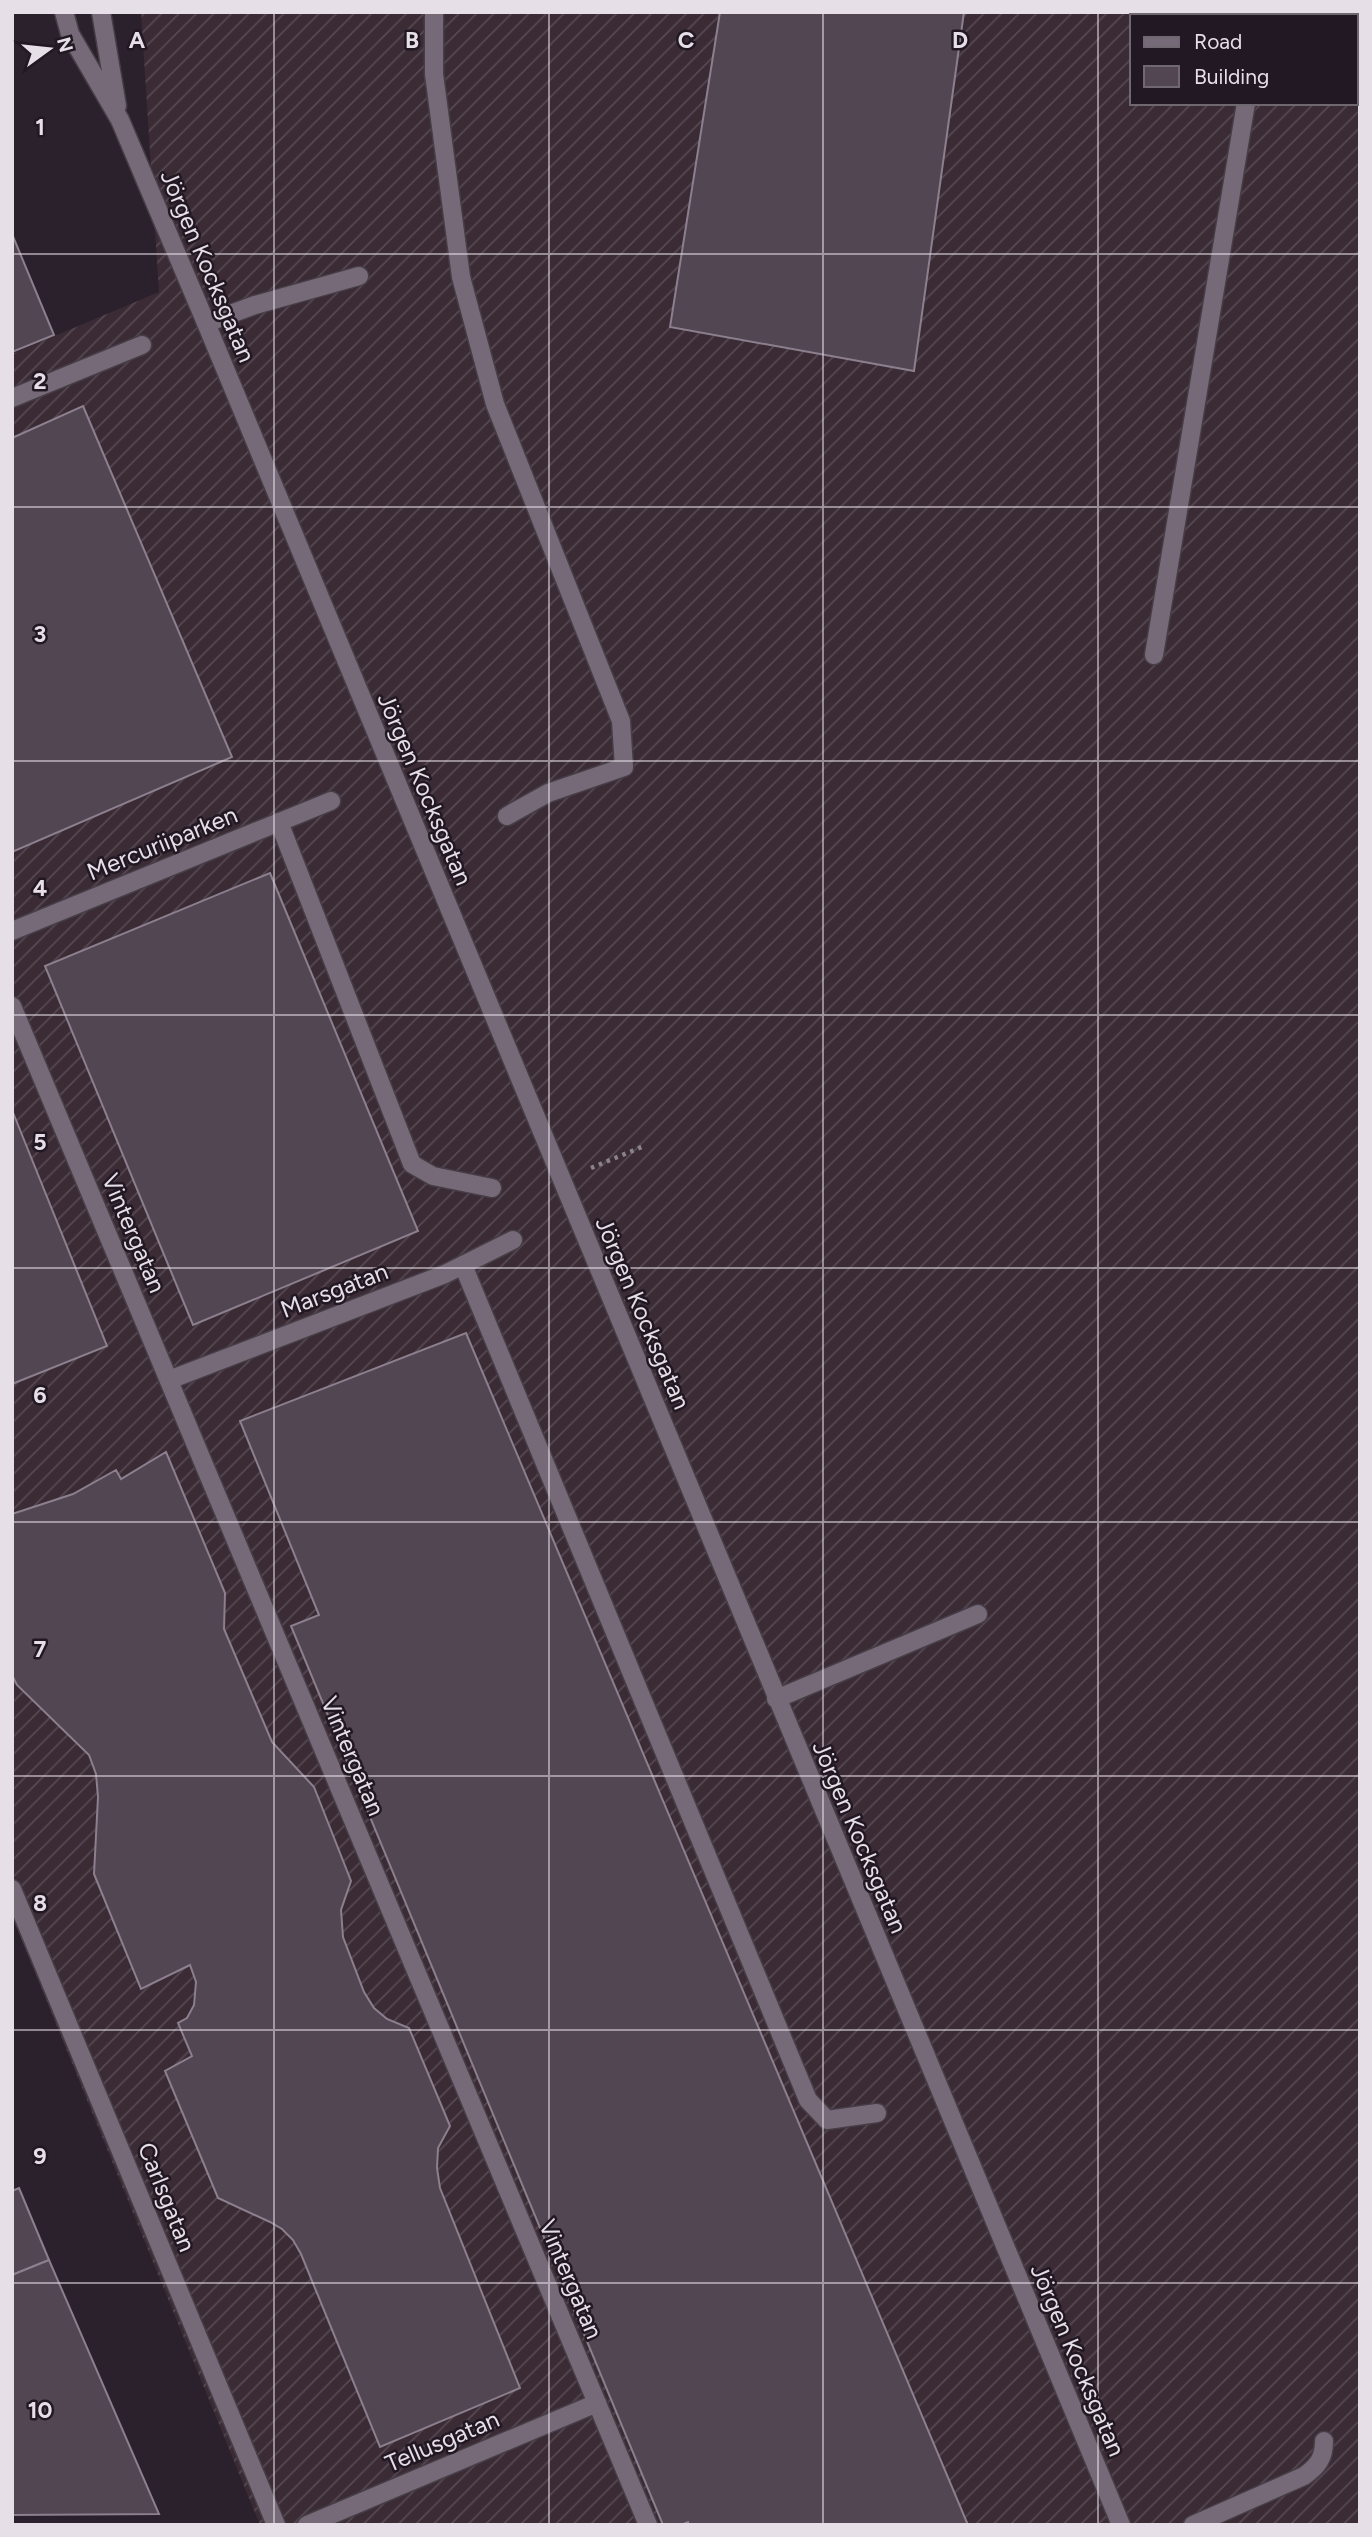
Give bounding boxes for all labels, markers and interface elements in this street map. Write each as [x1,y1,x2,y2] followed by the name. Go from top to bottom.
[14,14,84,84] north arrow
[1130,14,1358,105] legend
[129,26,146,54] text: A
[405,26,419,54] text: B
[678,26,695,54] text: C
[952,26,968,54] text: D
[1194,29,1242,54] text: Road
[52,35,78,55] text: N
[1194,64,1269,89] text: Building
[35,113,45,141] text: 1
[154,166,262,366] street label: Jörgen Kocksgatan
[33,367,47,395] text: 2
[34,620,46,648] text: 3
[371,689,479,889] street label: Jörgen Kocksgatan
[83,800,241,886] street label: Mercuriiparken
[33,874,47,902] text: 4
[33,1128,47,1156] text: 5
[96,1169,172,1297] street label: Vintergatan
[589,1213,697,1413] street label: Jörgen Kocksgatan
[276,1256,392,1324] street label: Marsgatan
[33,1381,47,1409] text: 6
[34,1635,47,1663] text: 7
[315,1692,391,1820] street label: Vintergatan
[806,1737,914,1937] street label: Jörgen Kocksgatan
[33,1889,47,1917] text: 8
[132,2138,202,2256] street label: Carlsgatan
[33,2142,47,2170] text: 9
[533,2215,609,2343] street label: Vintergatan
[1024,2260,1132,2460] street label: Jörgen Kocksgatan
[28,2396,52,2424] text: 10
[381,2404,503,2478] street label: Tellusgatan

